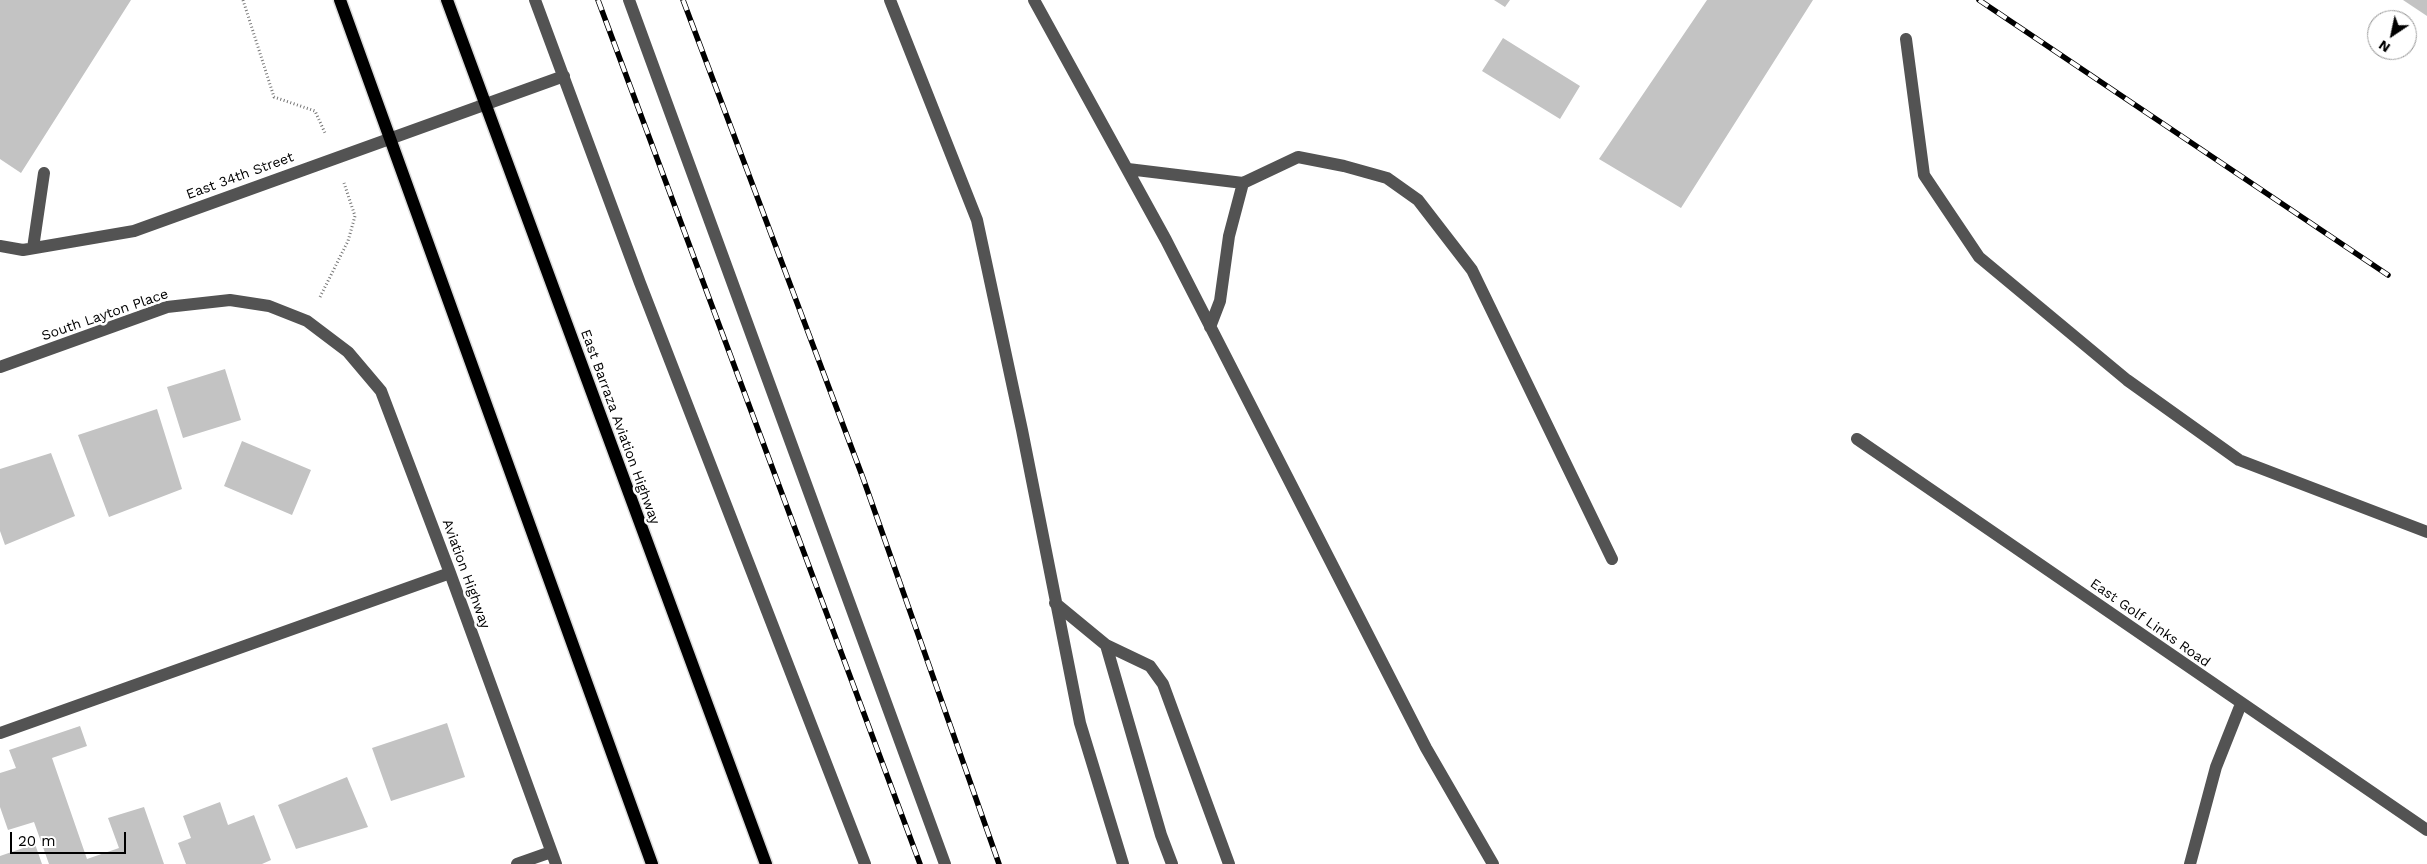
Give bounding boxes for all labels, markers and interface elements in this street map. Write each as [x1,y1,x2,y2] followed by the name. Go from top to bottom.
[2367,10,2417,60] north arrow
[2375,37,2393,56] text: N
[184,149,296,203] street label: East 34th Street
[39,285,171,345] street label: South Layton Place
[577,327,663,527] street label: East Barraza Aviation Highway
[438,517,494,631] street label: Aviation Highway
[2087,575,2213,671] street label: East Golf Links Road
[12,822,129,854] scale bar
[18,832,56,850] text: 20 m

